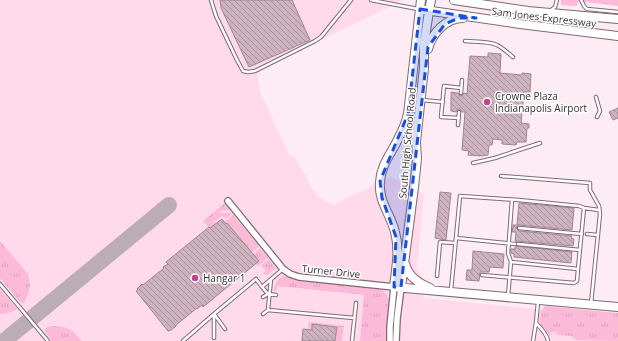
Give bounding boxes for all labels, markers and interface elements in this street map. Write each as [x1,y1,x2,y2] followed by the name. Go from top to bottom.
[491,4,598,30] street label: Sam Jones Expressway
[395,87,419,199] street label: South High School Road
[495,89,588,115] place label: Crowne Plaza Indianapolis Airport
[482,97,492,107] marker: Crowne Plaza Indianapolis Airport
[301,261,361,281] street label: Turner Drive
[203,271,245,285] place label: Hangar 1
[190,273,200,283] marker: Hangar 1

